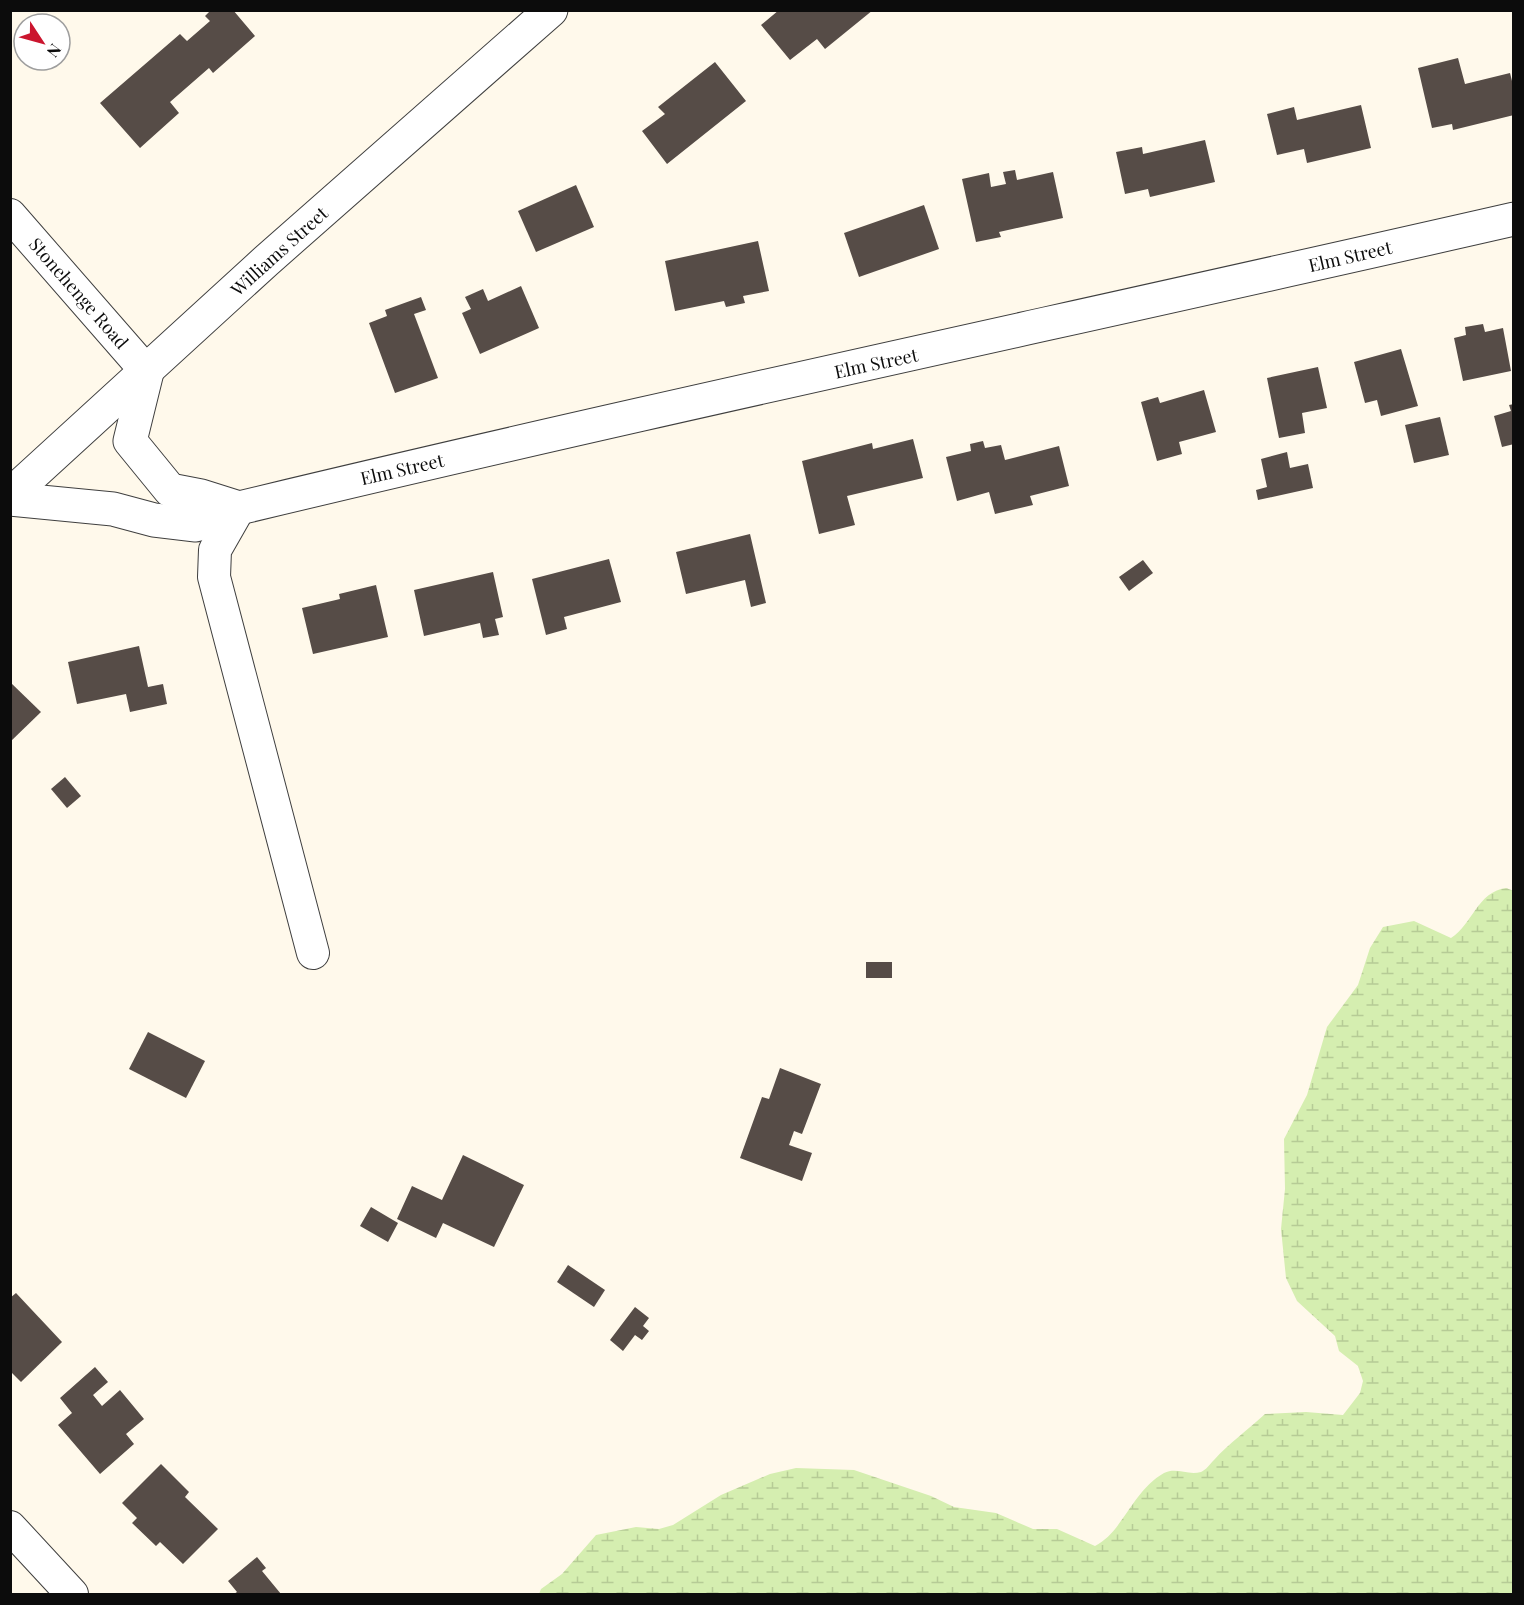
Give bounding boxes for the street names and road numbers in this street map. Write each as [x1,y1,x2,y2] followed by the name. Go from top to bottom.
[225,201,333,302] street label: Williams Street
[24,232,134,354] street label: Stonehenge Road
[1306,235,1395,277] street label: Elm Street
[832,342,921,384] street label: Elm Street
[358,448,447,490] street label: Elm Street

